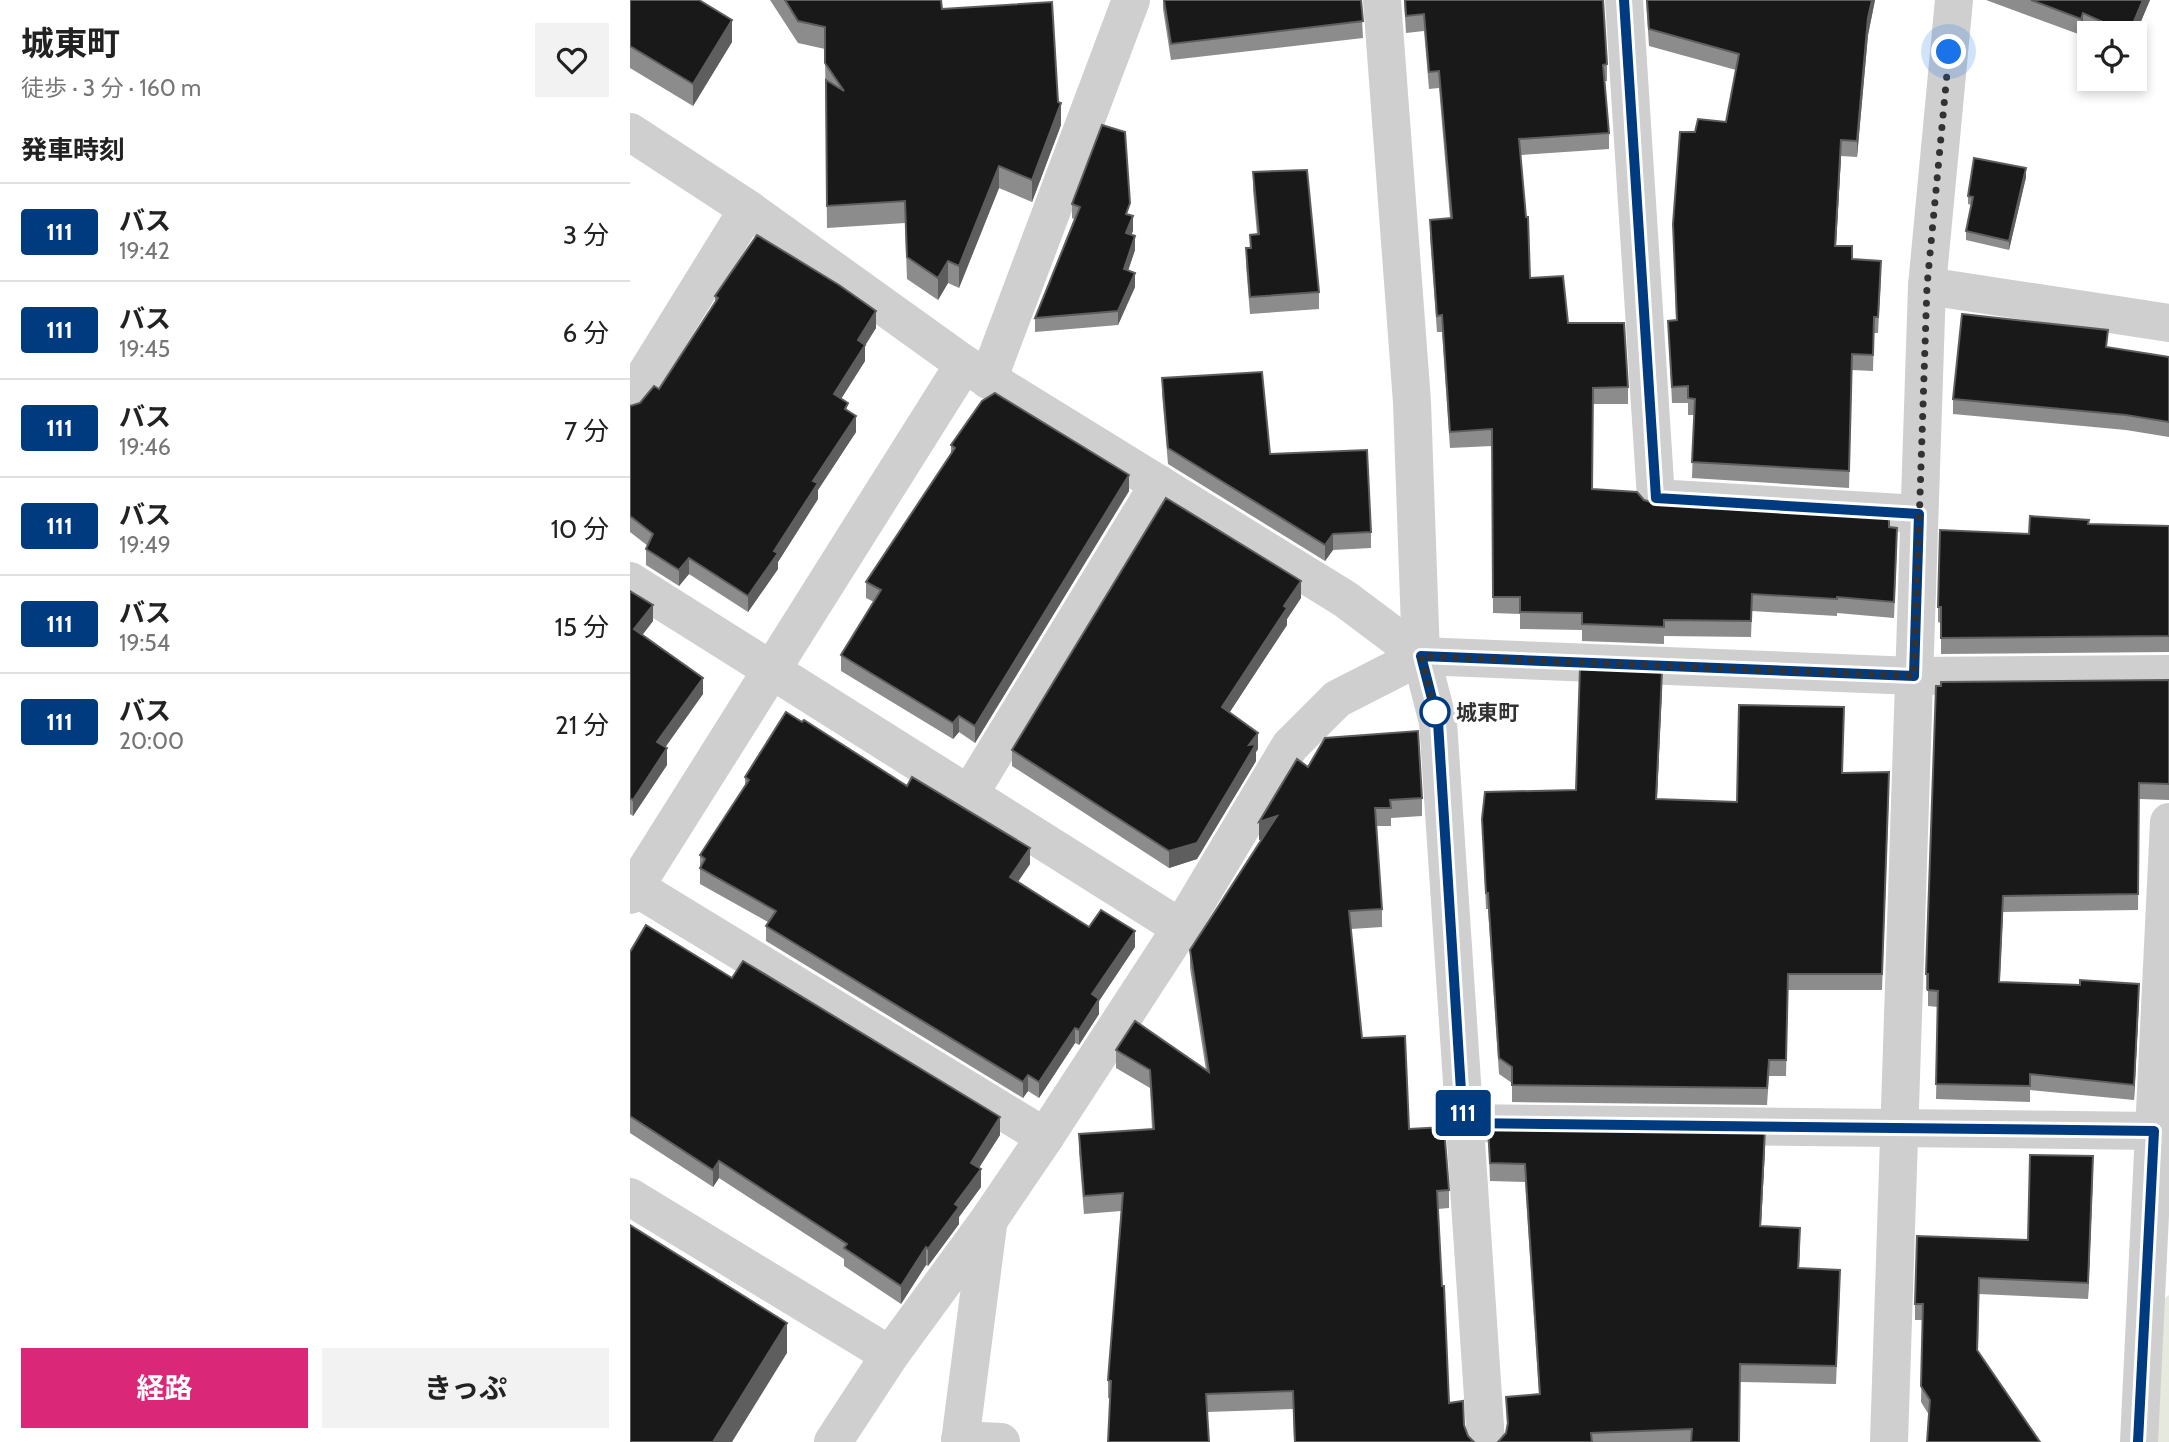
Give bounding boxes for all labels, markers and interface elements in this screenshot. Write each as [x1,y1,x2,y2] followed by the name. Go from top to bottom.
[2077,21,2147,91] map controls
[2077,21,2147,91] button: locate
[21,23,120,63] text: 城東町
[535,23,609,97] button: heart
[1931,34,1966,69] your location
[21,74,201,102] text: 徒歩 · 3 分 · 160 m
[21,134,125,166] text: 発車時刻
[119,205,171,237] text: バス
[46,217,73,246] text: 111
[563,219,609,251] text: 3 分
[119,237,170,265] text: 19:42
[119,303,171,335] text: バス
[46,315,73,344] text: 111
[562,317,609,349] text: 6 分
[119,335,170,363] text: 19:45
[119,401,171,433] text: バス
[46,413,73,442] text: 111
[564,415,609,447] text: 7 分
[119,433,171,461] text: 19:46
[119,499,171,531] text: バス
[46,511,73,540] text: 111
[551,513,609,545] text: 10 分
[119,531,171,559] text: 19:49
[119,597,171,629] text: バス
[46,609,73,638] text: 111
[555,611,609,643] text: 15 分
[119,629,170,657] text: 19:54
[119,695,171,727] text: バス
[1420,697,1450,727] marker: 城東町
[1456,700,1519,725] place label: 城東町
[46,707,73,736] text: 111
[555,709,609,741] text: 21 分
[119,727,184,755] text: 20:00
[1423,1090,1503,1136] line badge: 111
[1450,1098,1476,1127] text: 111
[21,1348,308,1428] button: 経路
[322,1348,609,1428] button: きっぷ

